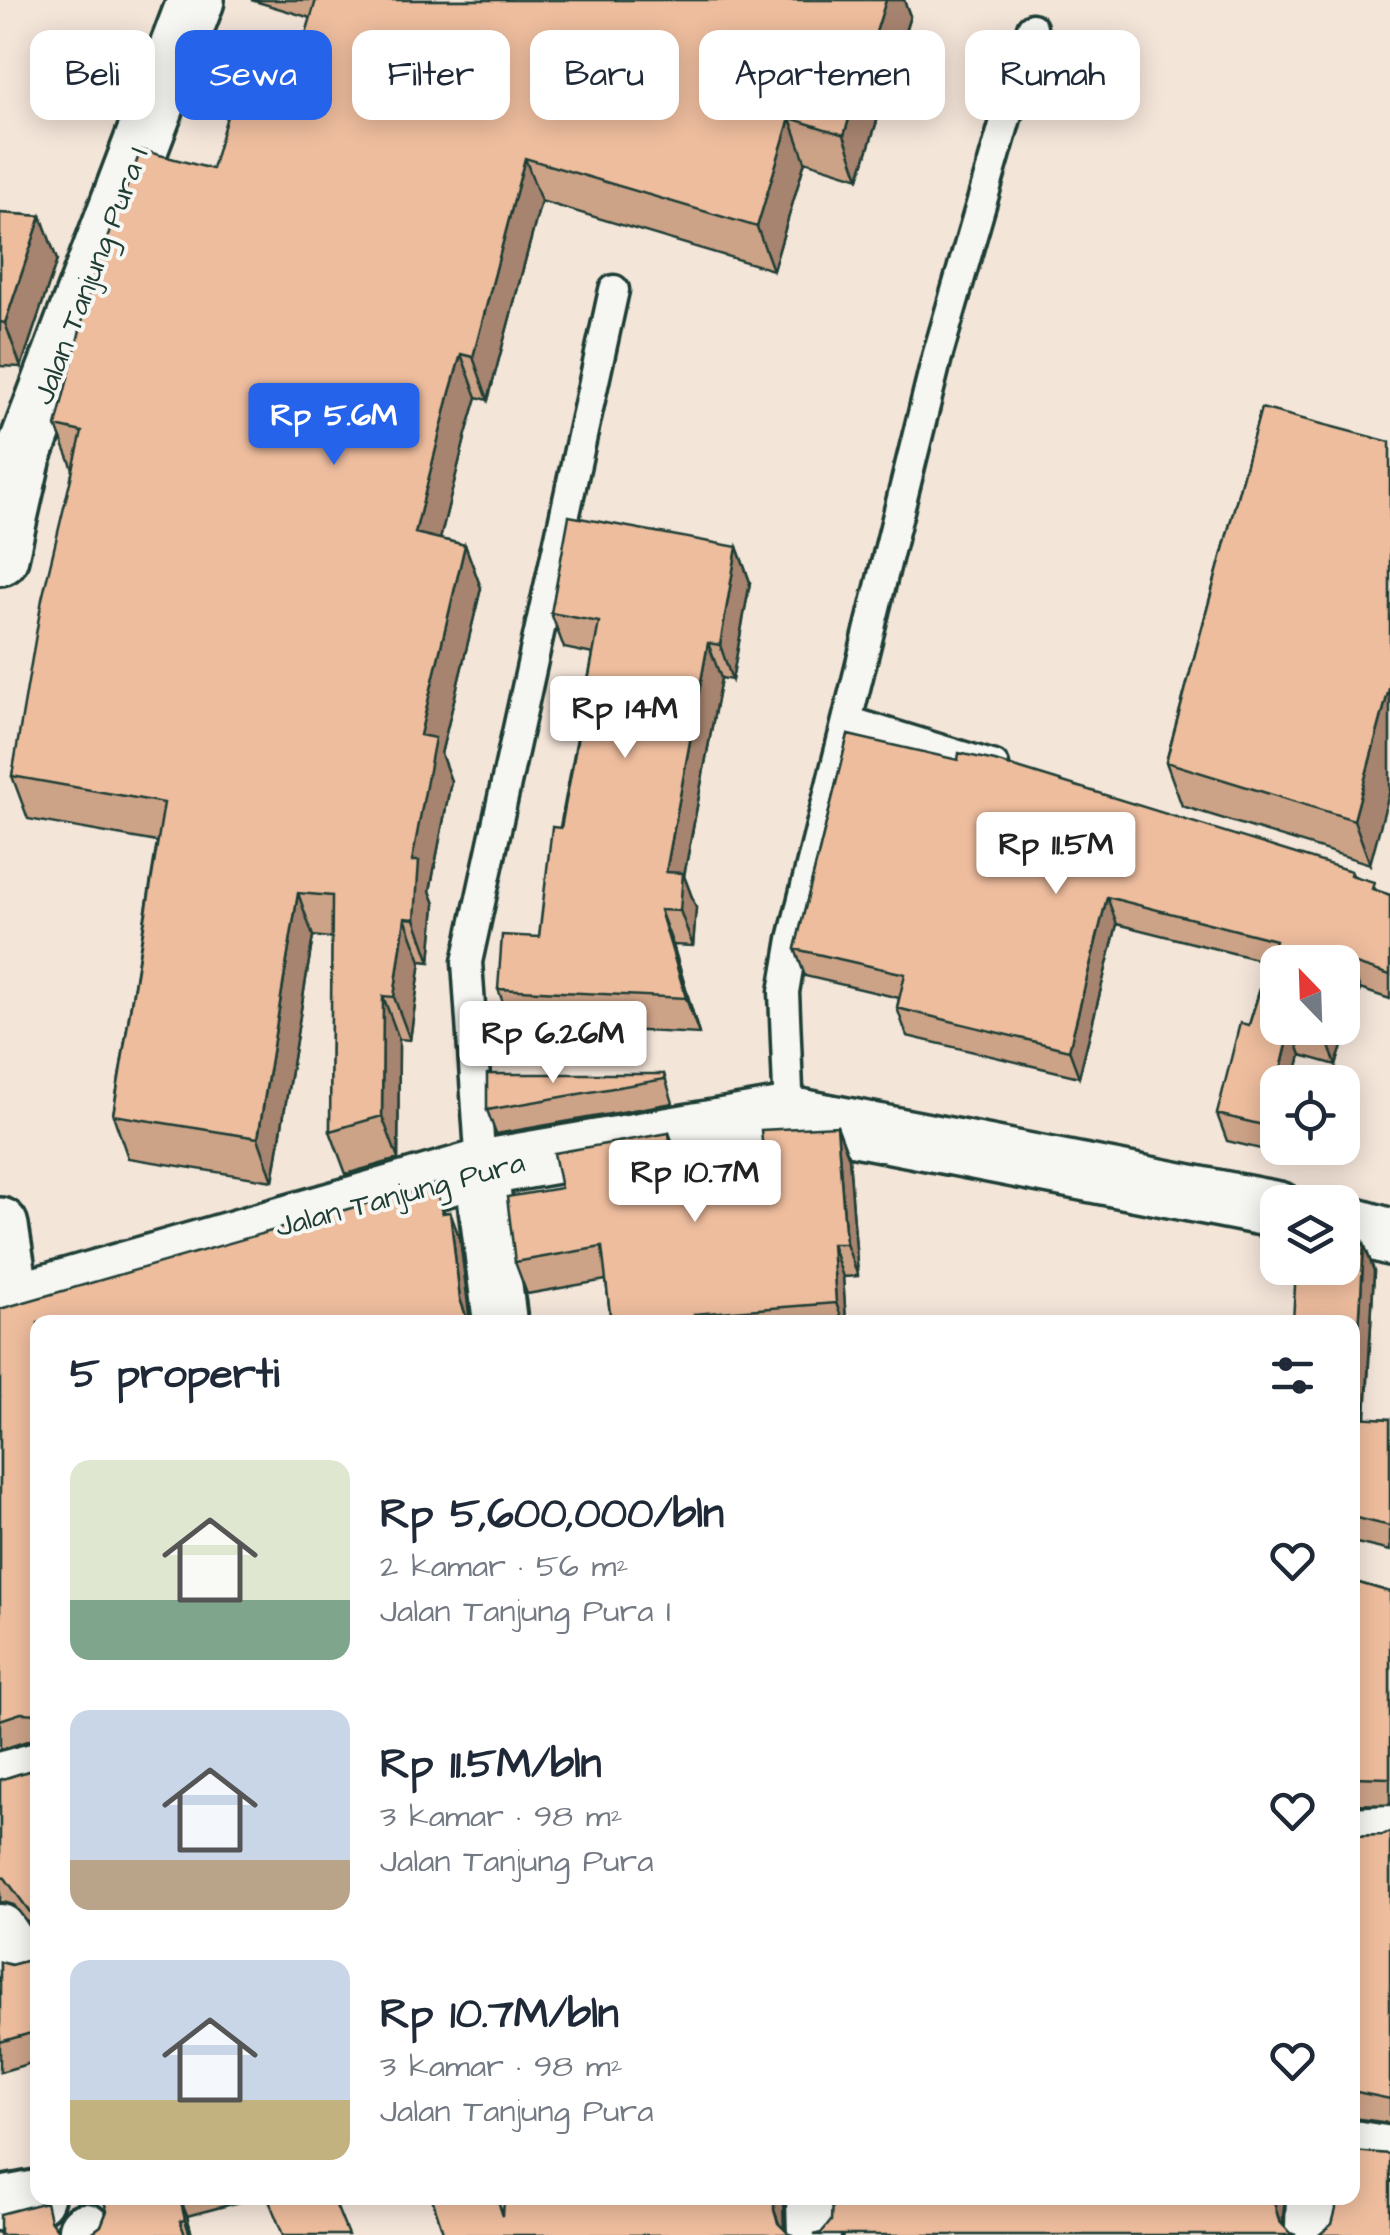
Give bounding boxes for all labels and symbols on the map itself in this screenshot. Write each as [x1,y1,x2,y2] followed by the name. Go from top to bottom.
[22,141,160,411] street label: Jalan Tanjung Pura I
[242,383,426,468] pin: Rp 5.6M
[544,676,706,761] pin: Rp 14M
[953,812,1159,897] pin: Rp 11.5M
[1260,945,1360,1045] north arrow
[450,1001,656,1086] pin: Rp 6.26M
[592,1140,798,1225] pin: Rp 10.7M
[271,1142,529,1249] street label: Jalan Tanjung Pura

